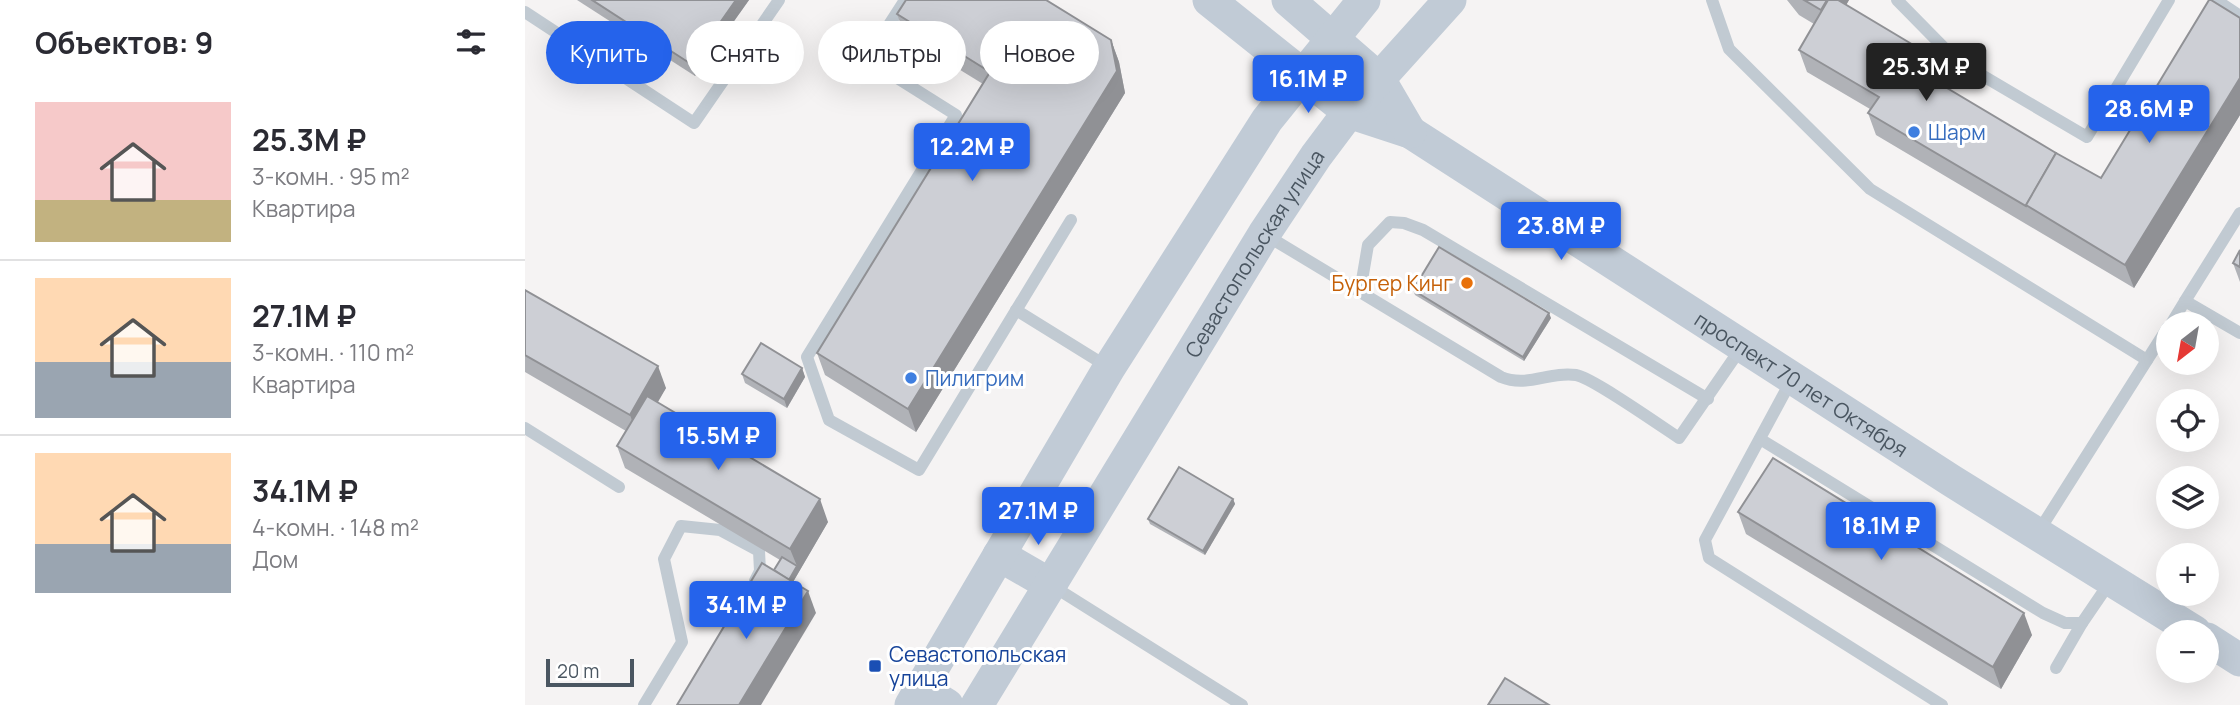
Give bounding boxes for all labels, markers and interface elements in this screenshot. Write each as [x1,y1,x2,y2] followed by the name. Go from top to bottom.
[546,21,672,84] chip: Купить
[686,21,804,84] chip: Снять
[818,21,966,84] chip: Фильтры
[980,21,1099,84] chip: Новое
[35,22,213,63] text: Объектов: 9
[452,23,490,61] icon: filters
[1861,43,1991,103] pin: 25.3M ₽
[1882,50,1970,82] text: 25.3M ₽
[1243,55,1373,115] pin: 16.1M ₽
[1269,62,1347,94] text: 16.1M ₽
[2084,86,2214,145] pin: 28.6M ₽
[2104,92,2194,124] text: 28.6M ₽
[1928,118,1986,146] place label: Шарм
[252,119,366,160] text: 25.3M ₽
[907,124,1037,183] pin: 12.2M ₽
[1906,124,1922,140] marker: Шарм
[91,130,175,214] icon: home
[930,130,1014,162] text: 12.2M ₽
[1178,144,1331,363] street label: Севастопольская улица
[252,160,410,192] text: 3-комн. · 95 m²
[252,192,356,224] text: Квартира
[1496,202,1626,262] pin: 23.8M ₽
[1517,209,1605,241] text: 23.8M ₽
[1332,269,1453,297] place label: Бургер Кинг
[1459,275,1475,291] marker: Бургер Кинг
[252,295,356,336] text: 27.1M ₽
[1689,305,1913,463] street label: проспект 70 лет Октября
[91,306,175,390] icon: home
[2156,312,2219,374] north arrow
[2156,312,2219,683] map controls
[252,336,414,368] text: 3-комн. · 110 m²
[925,364,1024,392] place label: Пилигрим
[252,368,356,400] text: Квартира
[903,370,919,386] marker: Пилигрим
[2156,389,2219,452] button: locate
[653,412,783,472] pin: 15.5M ₽
[676,419,760,451] text: 15.5M ₽
[2156,466,2219,529] button: layers
[252,470,358,511] text: 34.1M ₽
[91,481,175,565] icon: home
[973,488,1103,547] pin: 27.1M ₽
[998,494,1078,526] text: 27.1M ₽
[1816,503,1946,562] pin: 18.1M ₽
[1842,509,1920,541] text: 18.1M ₽
[252,511,419,543] text: 4-комн. · 148 m²
[252,543,298,575] text: Дом
[2156,543,2219,606] button: +
[681,582,811,641] pin: 34.1M ₽
[705,588,787,620] text: 34.1M ₽
[2156,620,2219,683] button: −
[889,640,1066,692] place label: Севастопольская улица
[546,656,633,688] scale bar
[557,658,599,684] text: 20 m
[867,658,883,674] marker: Севастопольская улица

